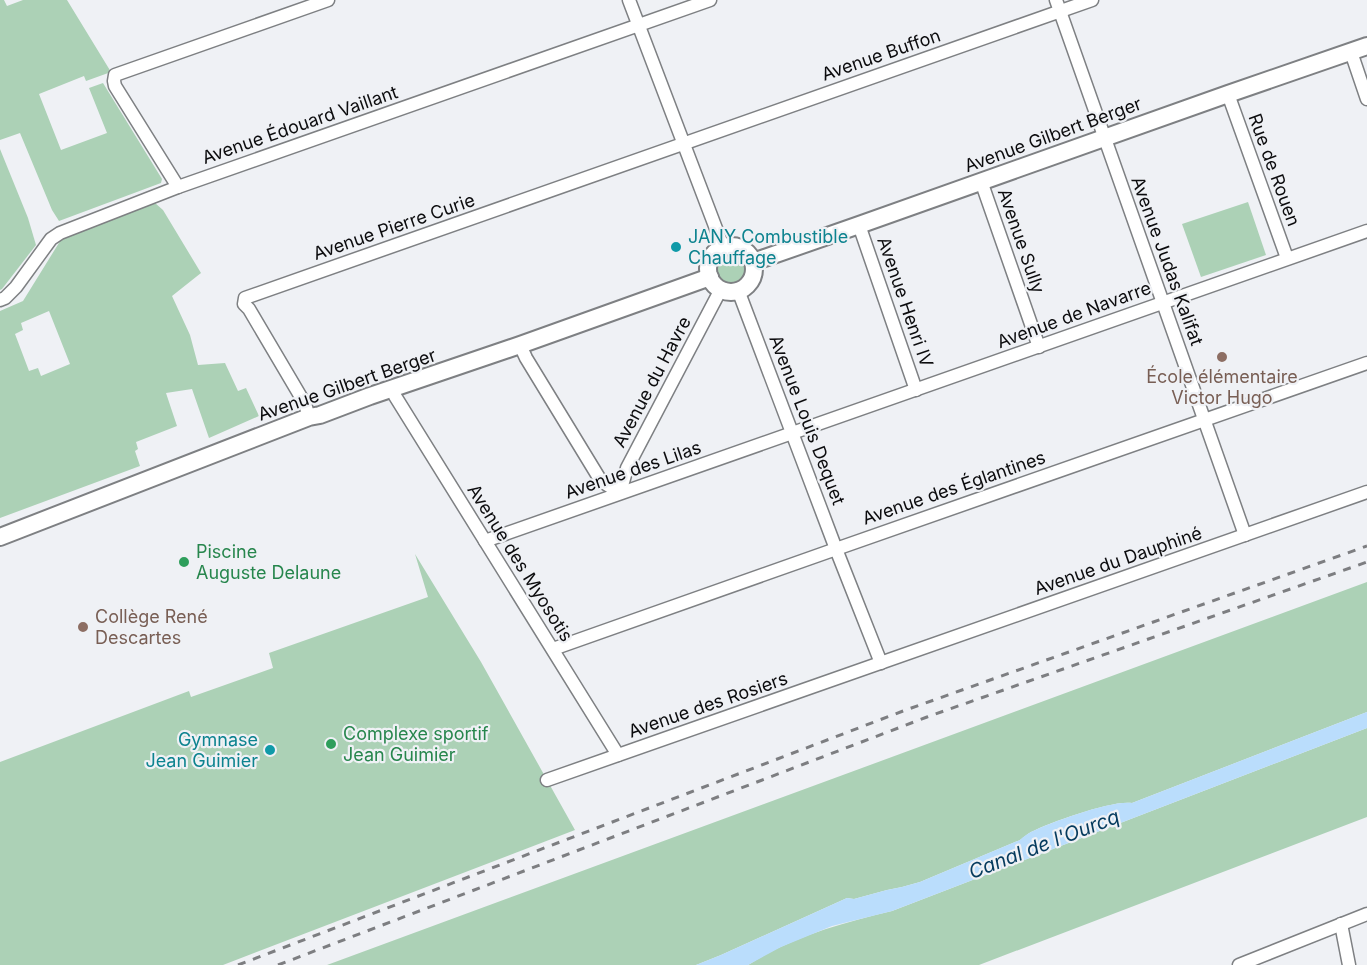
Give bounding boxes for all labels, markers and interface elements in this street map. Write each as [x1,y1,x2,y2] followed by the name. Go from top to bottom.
[819,24,943,85] street label: Avenue Buffon
[199,80,401,168] street label: Avenue Édouard Vaillant
[961,93,1144,176] street label: Avenue Gilbert Berger
[1244,111,1305,229] street label: Rue de Rouen
[1127,174,1208,348] street label: Avenue Judas Kalifat
[994,186,1049,296] street label: Avenue Sully
[310,189,477,264] street label: Avenue Pierre Curie
[688,226,848,268] place label: JANY Combustible Chauffage
[873,234,938,370] street label: Avenue Henri IV
[669,240,683,254] marker: JANY Combustible Chauffage
[994,277,1154,352] street label: Avenue de Navarre
[608,313,695,451] street label: Avenue du Havre
[765,332,850,508] street label: Avenue Louis Dequet
[255,344,439,425] street label: Avenue Gilbert Berger
[1215,350,1229,364] marker: École élémentaire Victor Hugo
[1146,365,1298,408] place label: École élémentaire Victor Hugo
[562,436,704,503] street label: Avenue des Lilas
[859,445,1048,529] street label: Avenue des Églantines
[463,480,577,645] street label: Avenue des Myosotis
[1031,522,1204,599] street label: Avenue du Dauphiné
[196,541,341,583] place label: Piscine Auguste Delaune
[177,555,191,569] marker: Piscine Auguste Delaune
[95,606,208,648] place label: Collège René Descartes
[76,620,90,634] marker: Collège René Descartes
[625,667,790,742] street label: Avenue des Rosiers
[343,723,489,765] place label: Complexe sportif Jean Guimier
[145,729,258,771] place label: Gymnase Jean Guimier
[324,737,338,751] marker: Complexe sportif Jean Guimier
[263,743,277,757] marker: Gymnase Jean Guimier
[965,804,1123,884] water label: Canal de l'Ourcq

